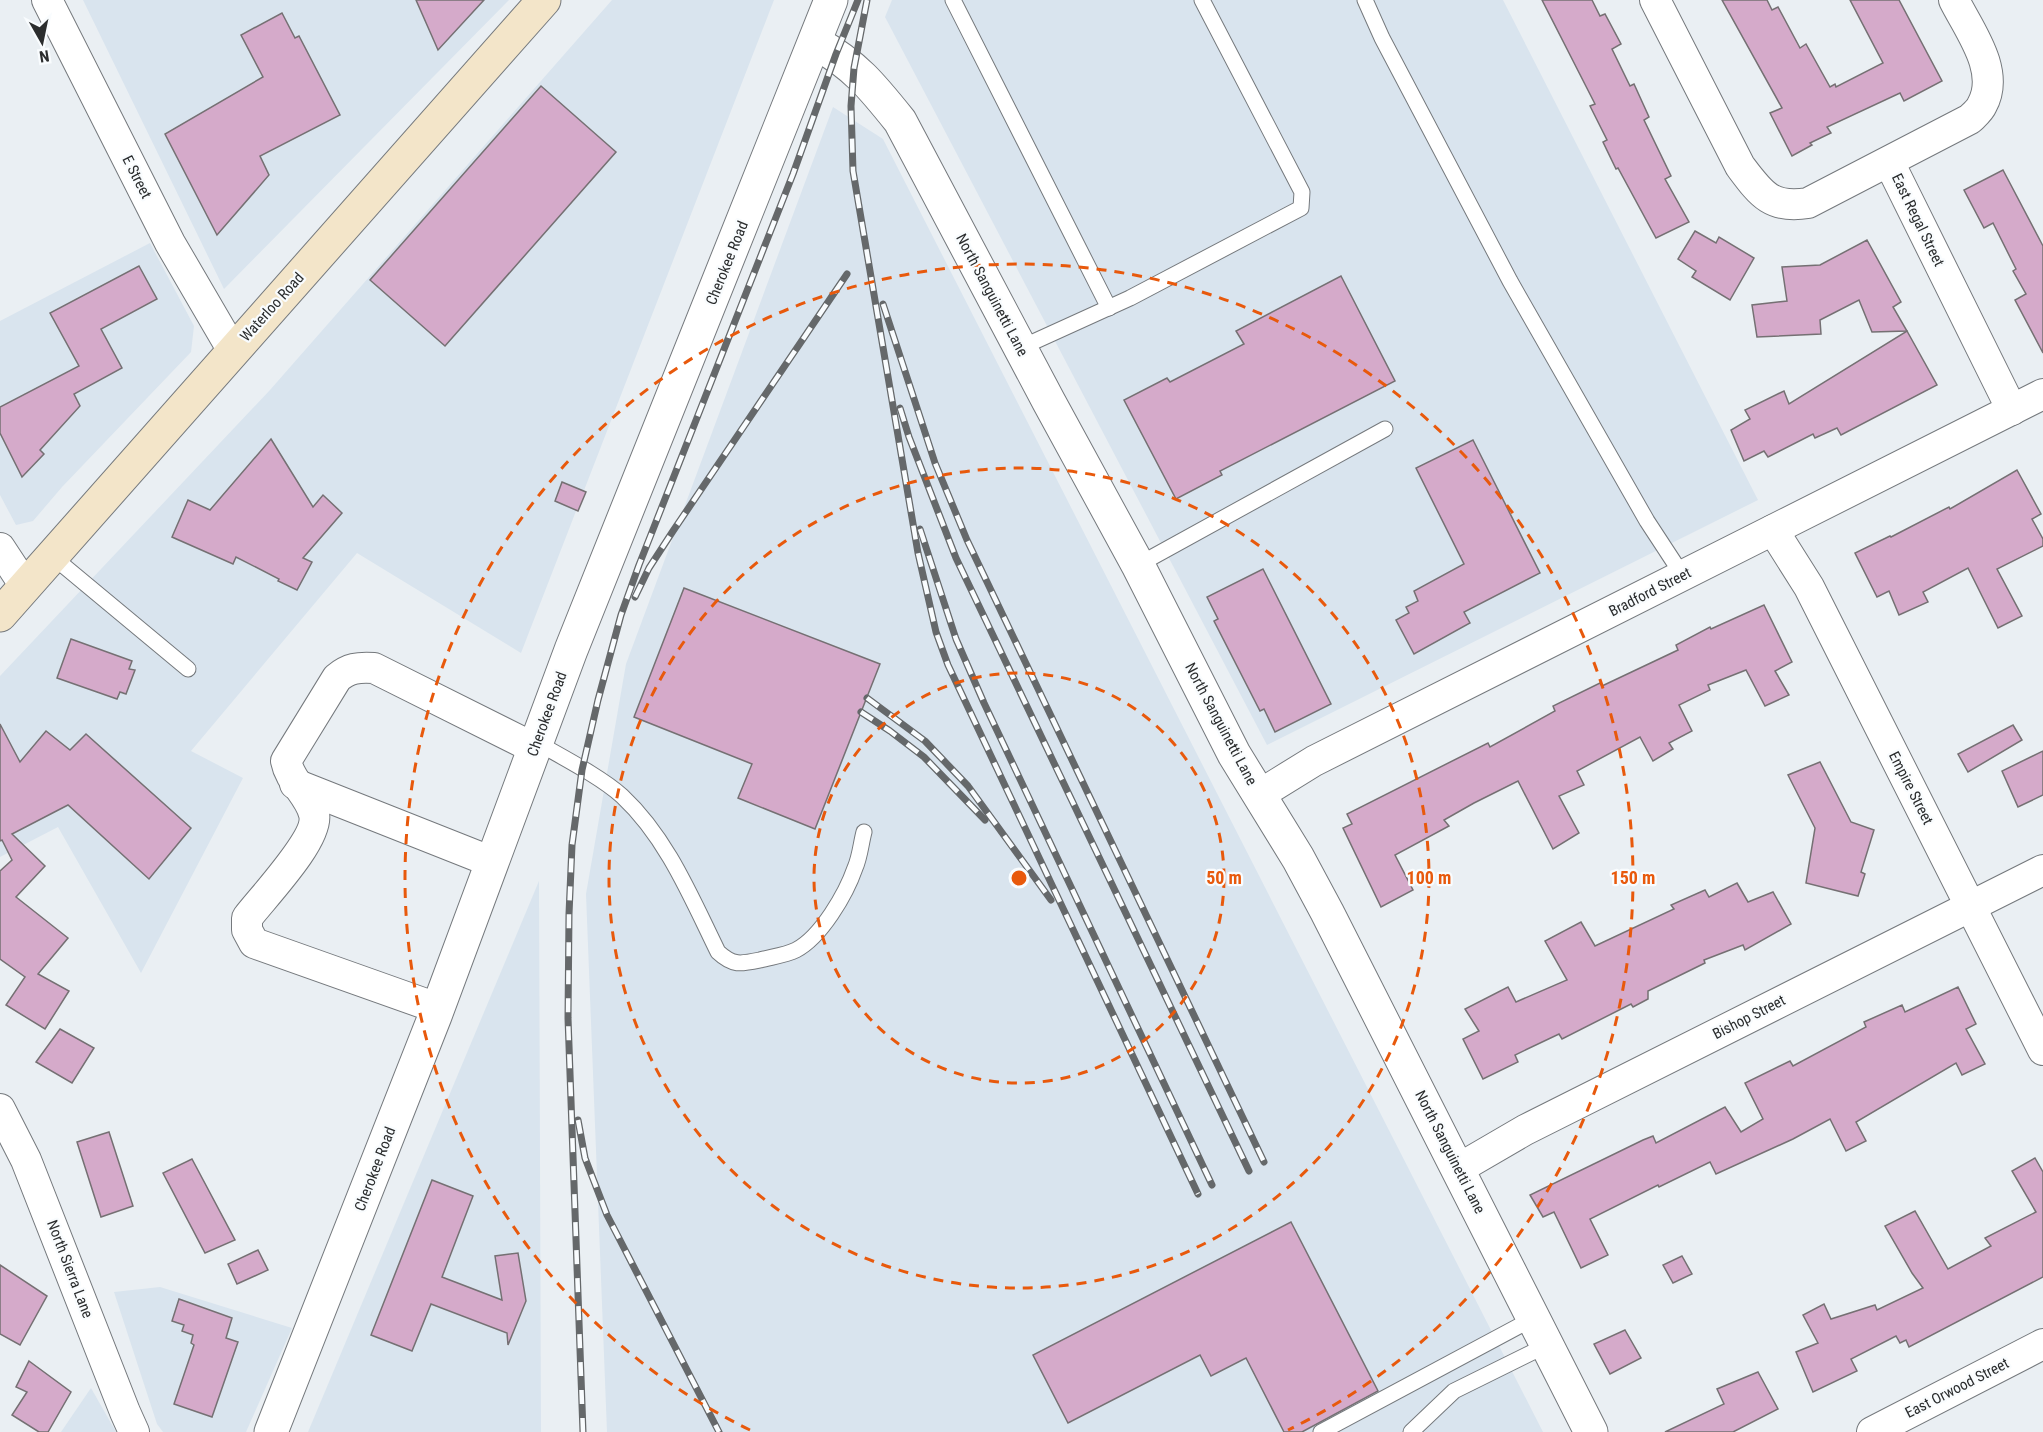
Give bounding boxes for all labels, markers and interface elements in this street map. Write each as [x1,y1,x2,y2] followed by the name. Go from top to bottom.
[12,12,72,72] north arrow
[38,46,51,66] text: N
[119,152,155,202] street label: E Street
[1888,171,1948,269] street label: East Regal Street
[702,218,752,308] street label: Cherokee Road
[952,231,1032,359] street label: North Sanguinetti Lane
[236,269,308,345] street label: Waterloo Road
[1606,564,1694,620] street label: Bradford Street
[1181,660,1261,788] street label: North Sanguinetti Lane
[523,669,571,759] street label: Cherokee Road
[1885,748,1937,828] street label: Empire Street
[1206,867,1242,888] text: 50 m
[1407,867,1451,888] text: 100 m
[1611,867,1655,888] text: 150 m
[1009,868,1029,888] centre of rings
[1710,991,1788,1043] street label: Bishop Street
[1411,1087,1489,1217] street label: North Sanguinetti Lane
[351,1124,399,1214] street label: Cherokee Road
[43,1218,97,1320] street label: North Sierra Lane
[1902,1354,2012,1422] street label: East Orwood Street

